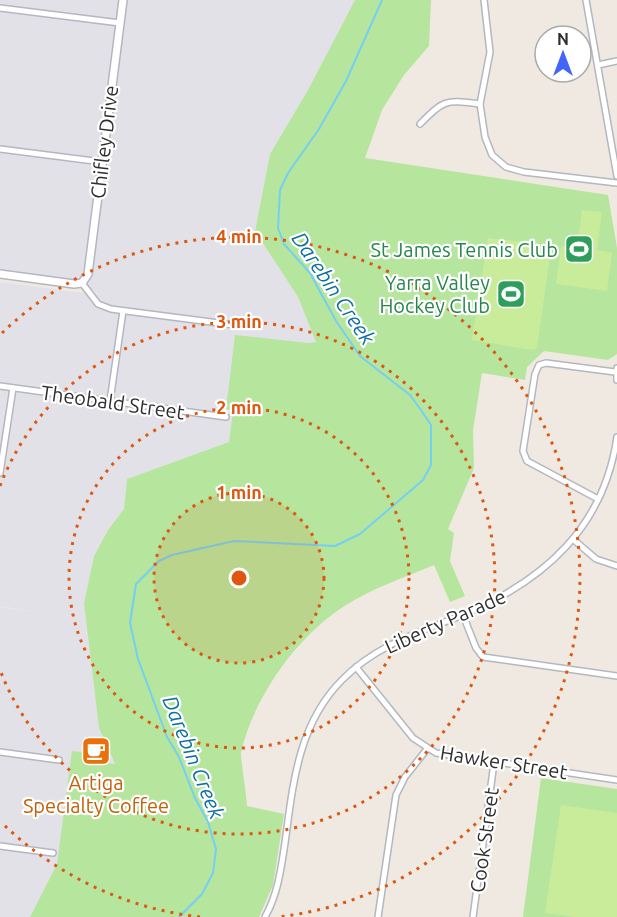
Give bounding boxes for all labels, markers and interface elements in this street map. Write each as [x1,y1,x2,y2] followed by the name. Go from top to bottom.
[533,24,593,84] north arrow
[557,30,569,48] text: N
[86,84,122,200] street label: Chifley Drive
[216,226,262,246] text: 4 min
[287,227,381,349] water label: Darebin Creek
[563,233,595,265] sports icon: St James Tennis Club
[371,238,558,261] place label: St James Tennis Club
[379,271,490,317] place label: Yarra Valley Hockey Club
[495,278,527,310] sports icon: Yarra Valley Hockey Club
[216,311,262,331] text: 3 min
[40,381,186,423] street label: Theobald Street
[216,397,262,417] text: 2 min
[216,482,262,502] text: 1 min
[229,568,249,588] centre of rings
[381,584,509,658] street label: Liberty Parade
[158,692,230,822] water label: Darebin Creek
[80,735,112,767] cafe icon: Artiga Specialty Coffee
[439,741,569,783] street label: Hawker Street
[23,771,169,817] place label: Artiga Specialty Coffee
[465,786,503,894] street label: Cook Street

